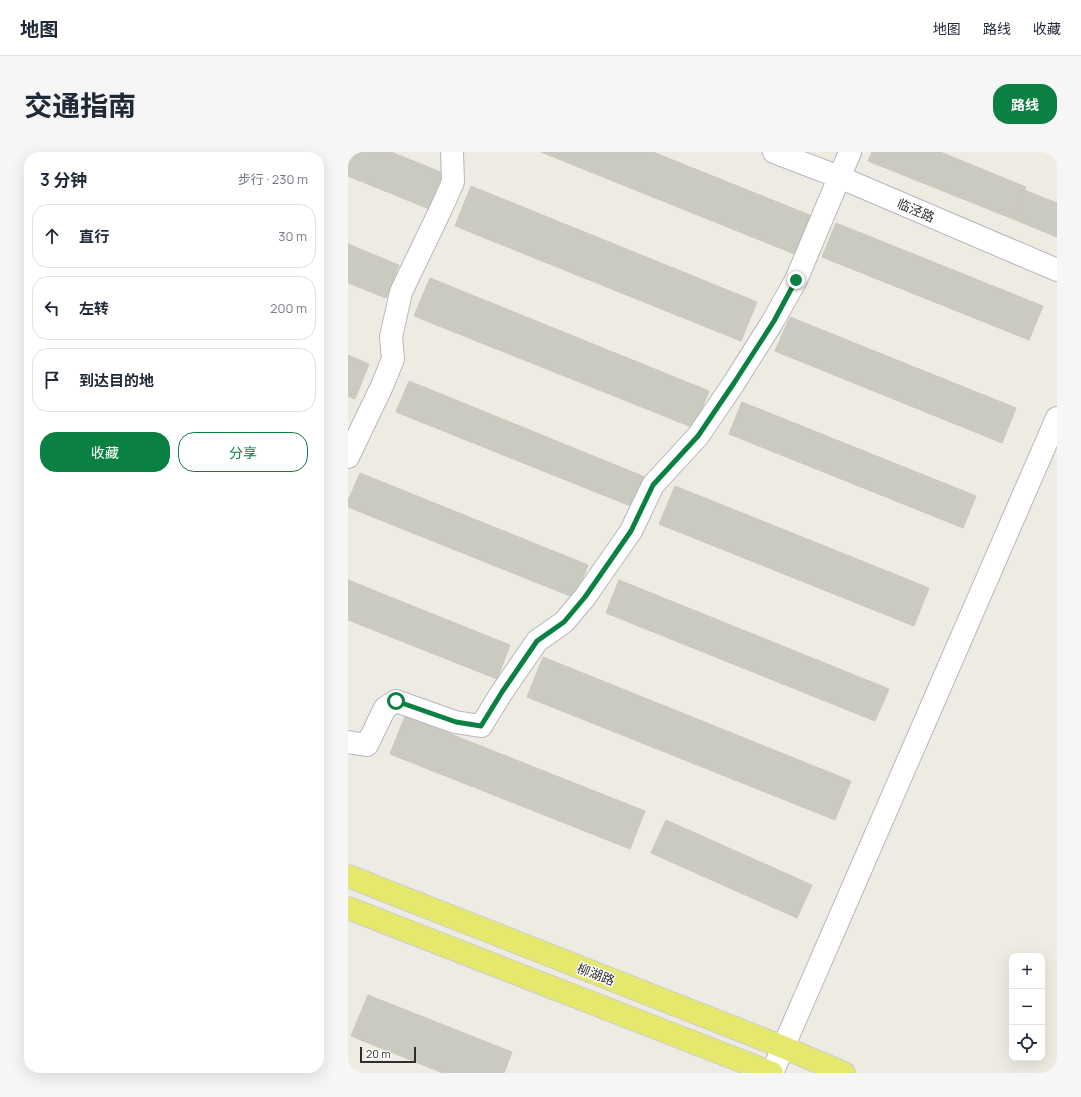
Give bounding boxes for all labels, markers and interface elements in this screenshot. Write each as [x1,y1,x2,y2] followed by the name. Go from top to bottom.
[20,16,58,42] text: 地图
[933,19,961,38] text: 地图
[983,19,1011,38] text: 路线
[1033,19,1061,38] text: 收藏
[993,84,1057,124] button: 路线
[24,86,136,124] text: 交通指南
[40,168,87,191] text: 3 分钟
[238,170,308,188] text: 步行 · 230 m
[895,194,937,226] street label: 临泾路
[41,225,63,247] icon: ahead
[79,226,109,247] text: 直行
[278,227,307,245] text: 30 m
[787,271,805,289] route end
[41,297,63,319] icon: left
[79,298,109,319] text: 左转
[270,299,307,317] text: 200 m
[41,369,63,391] icon: arrive
[79,370,154,391] text: 到达目的地
[40,432,170,472] button: 收藏
[178,432,308,472] button: 分享
[387,692,405,710] route start
[1009,953,1045,1061] map controls
[1009,953,1045,989] button: +
[575,959,617,989] street label: 柳湖路
[1009,989,1045,1025] button: −
[1009,1025,1045,1061] button: locate
[360,1045,416,1064] scale bar
[366,1046,391,1061] text: 20 m

